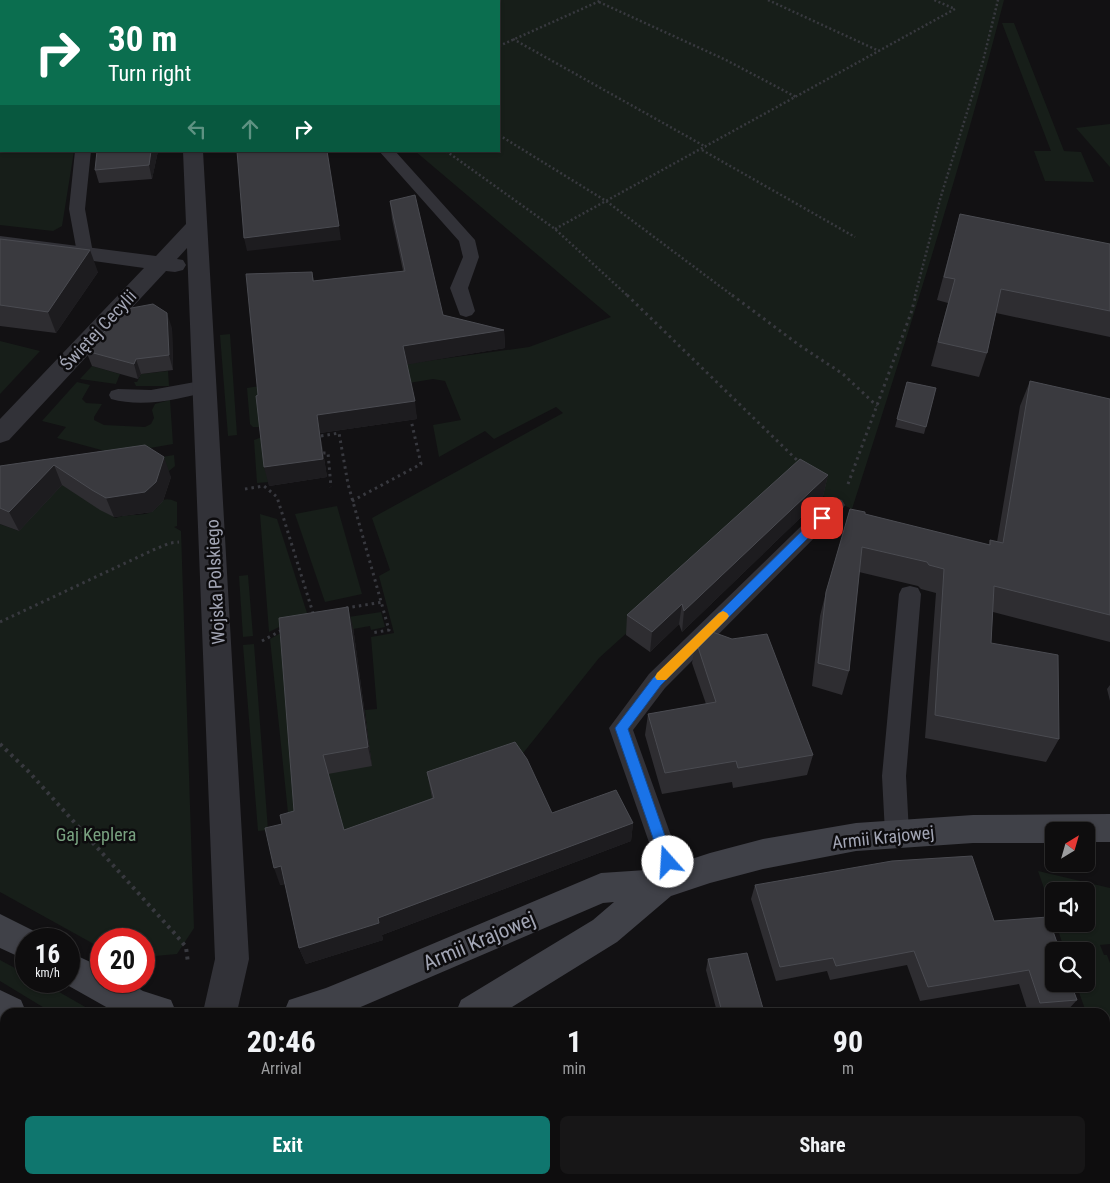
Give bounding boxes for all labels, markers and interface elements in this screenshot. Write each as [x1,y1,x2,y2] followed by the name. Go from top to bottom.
[108,19,177,60] text: 30 m
[25,20,90,85] icon: right
[108,61,191,86] text: Turn right
[183,115,211,143] icon: left
[236,115,264,143] icon: ahead
[289,115,317,143] icon: right
[55,285,141,375] street label: Świętej Cecylii
[801,497,843,539] pin
[808,504,836,532] icon: arrive
[201,519,229,645] street label: Wojska Polskiego
[831,821,935,853] street label: Armii Krajowej
[1045,822,1095,872] north arrow
[1045,822,1095,992] map controls
[56,824,136,845] park label: Gaj Keplera
[641,835,693,887] position arrow
[1045,882,1095,932] button: sound
[419,907,539,975] street label: Armii Krajowej
[90,928,155,993] speed limit sign: 20
[35,940,60,969] text: 16
[1045,942,1095,992] button: search
[35,966,60,980] text: km/h
[247,1024,316,1059] text: 20:46
[567,1024,582,1059] text: 1
[833,1024,863,1059] text: 90
[261,1059,302,1078] text: Arrival
[563,1059,586,1078] text: min
[842,1059,854,1078] text: m
[25,1116,550,1174] button: Exit
[560,1116,1085,1174] button: Share

